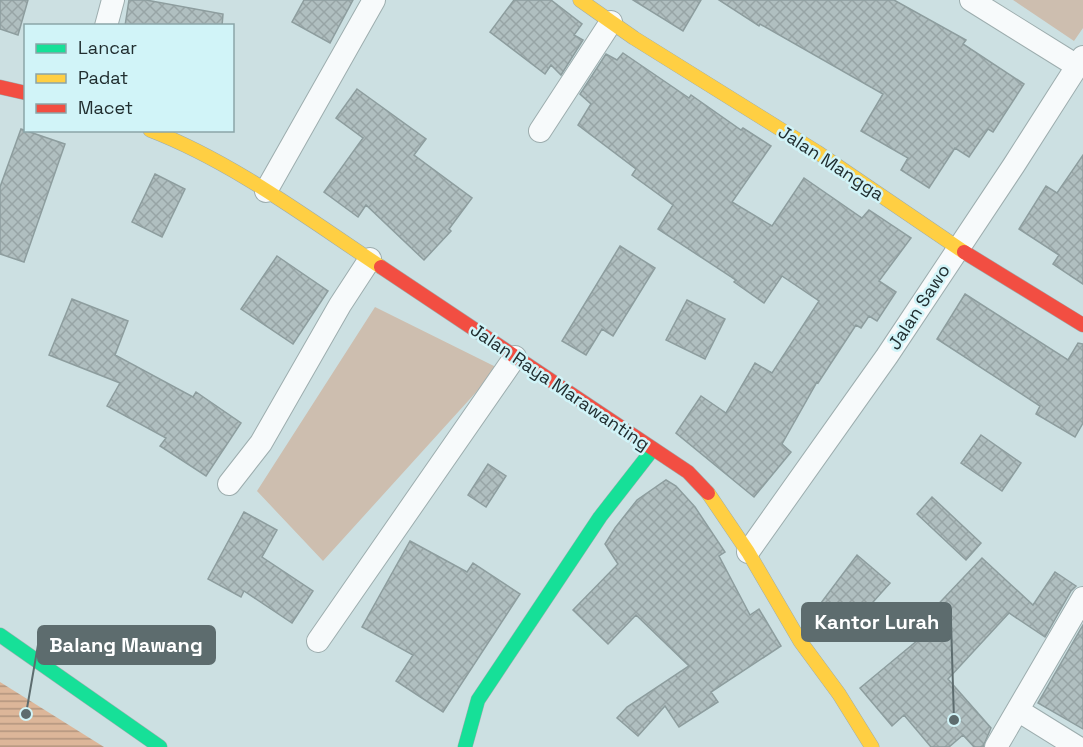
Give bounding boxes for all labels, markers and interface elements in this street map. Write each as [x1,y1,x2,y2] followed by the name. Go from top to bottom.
[24,24,234,132] legend
[78,36,137,59] text: Lancar
[78,66,128,89] text: Padat
[78,96,133,119] text: Macet
[774,120,888,205] street label: Jalan Mangga
[882,260,955,354] street label: Jalan Sawo
[466,318,654,455] street label: Jalan Raya Marawanting
[802,603,951,641] callout: Kantor Lurah
[815,609,939,635] text: Kantor Lurah
[38,626,215,664] callout: Balang Mawang
[49,632,203,658] text: Balang Mawang

